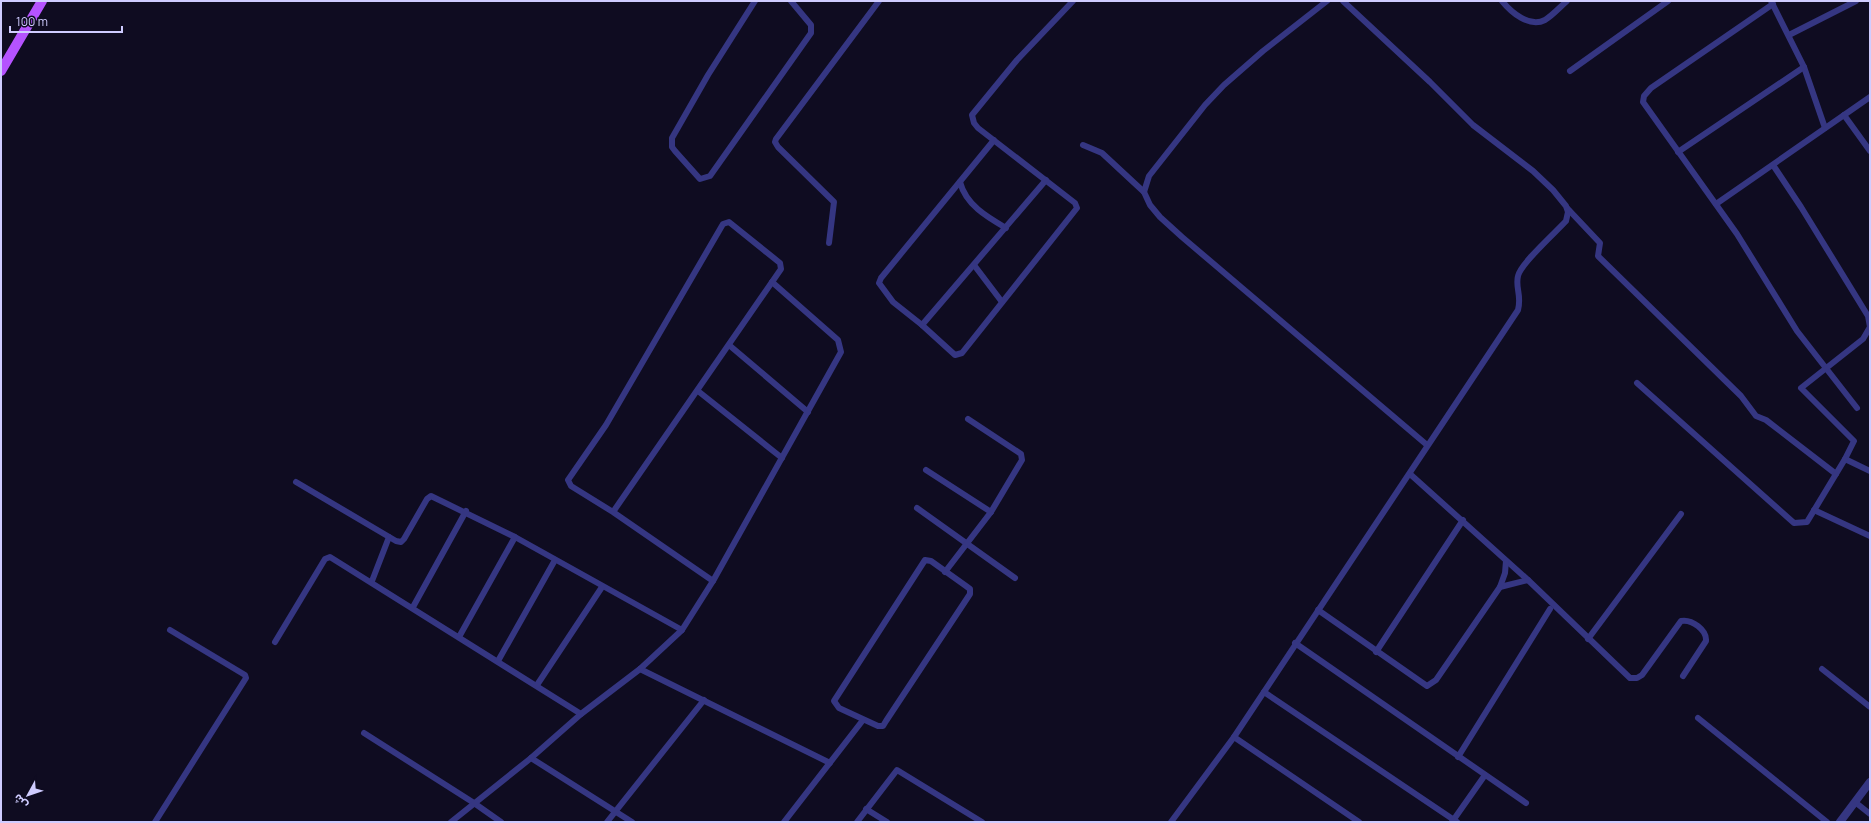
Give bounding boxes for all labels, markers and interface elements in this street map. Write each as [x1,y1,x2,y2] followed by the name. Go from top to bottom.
[10,8,122,34] scale bar
[16,13,48,30] text: 100 m
[8,775,48,815] north arrow
[9,791,31,812] text: ش

